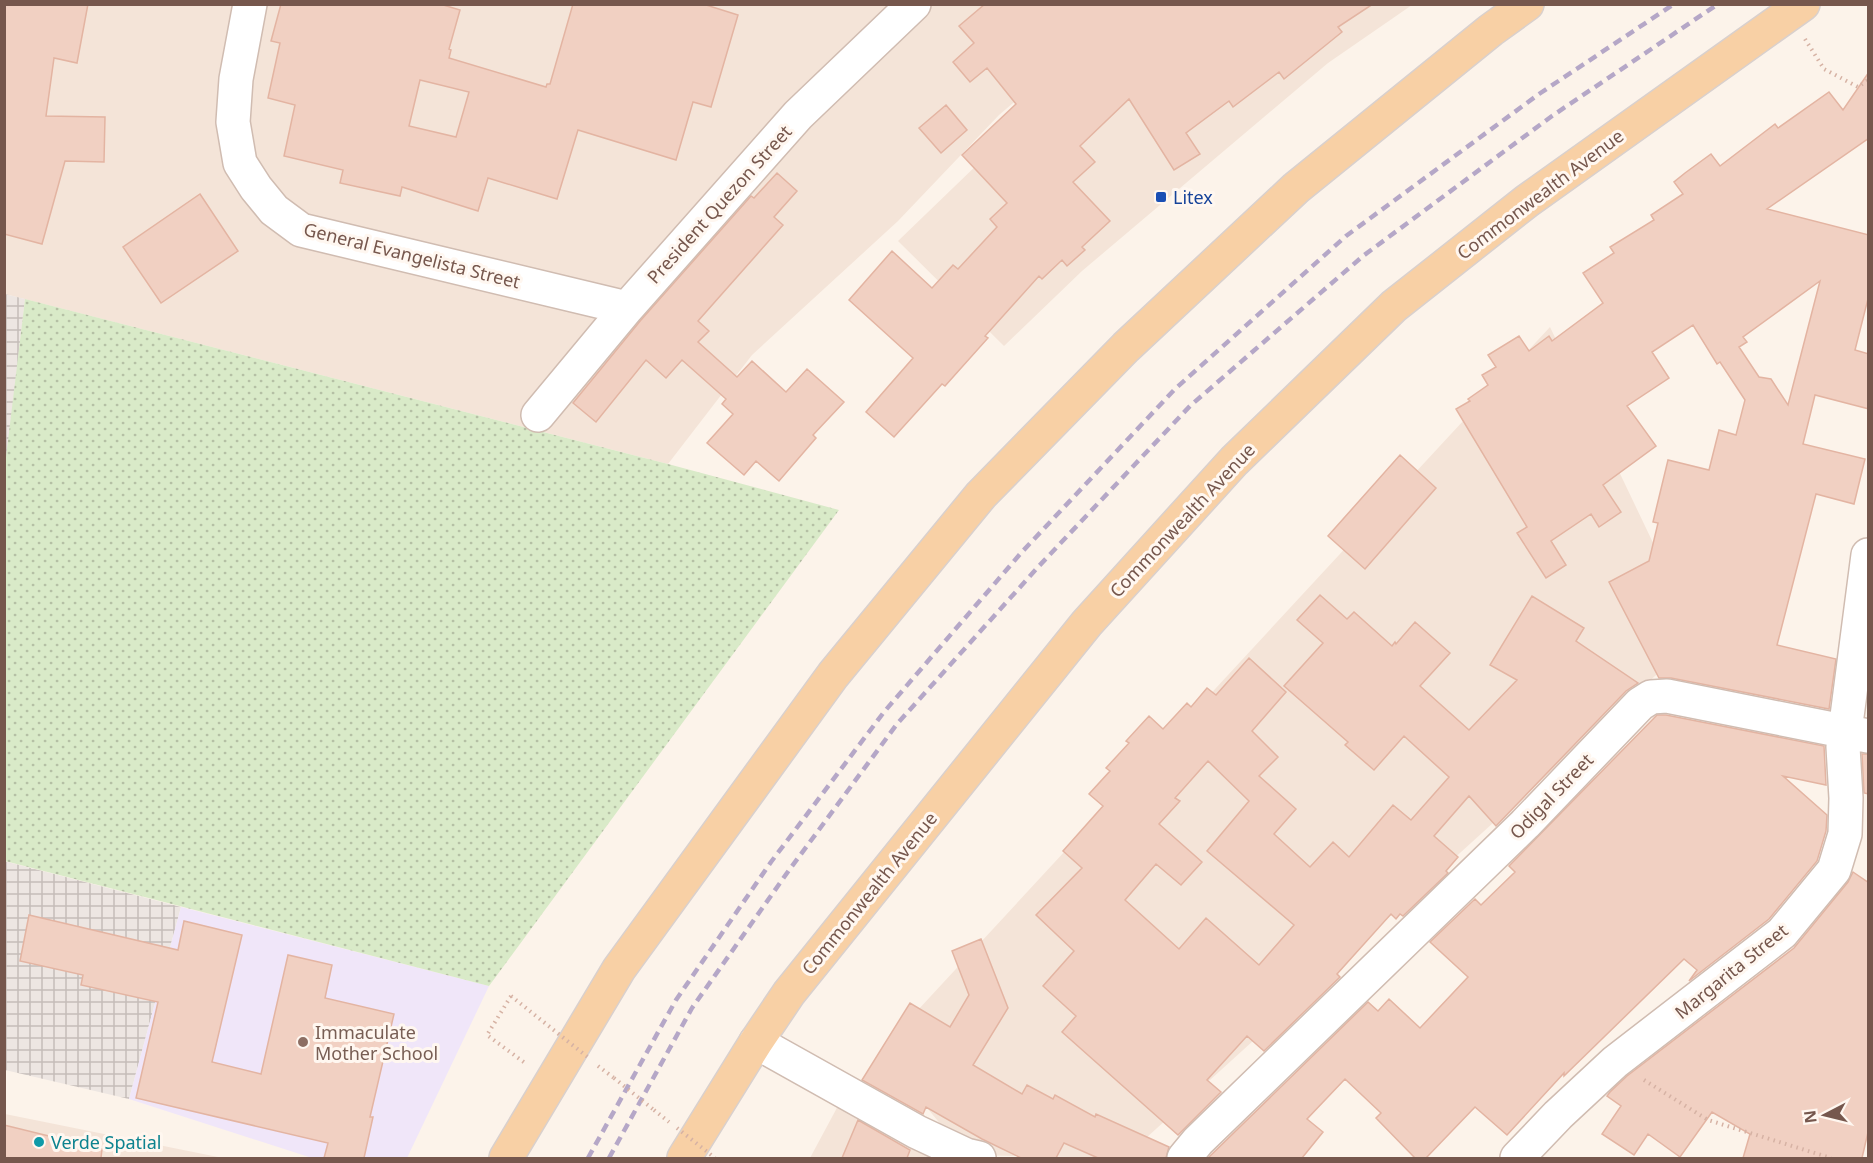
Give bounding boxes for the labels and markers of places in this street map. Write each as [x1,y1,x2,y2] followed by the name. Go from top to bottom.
[1173,185,1213,209] place label: Litex
[1154,190,1168,204] marker: Litex
[315,1020,438,1065] place label: Immaculate Mother School
[296,1035,310,1049] marker: Immaculate Mother School
[51,1130,162,1154] place label: Verde Spatial
[32,1135,46,1149] marker: Verde Spatial

